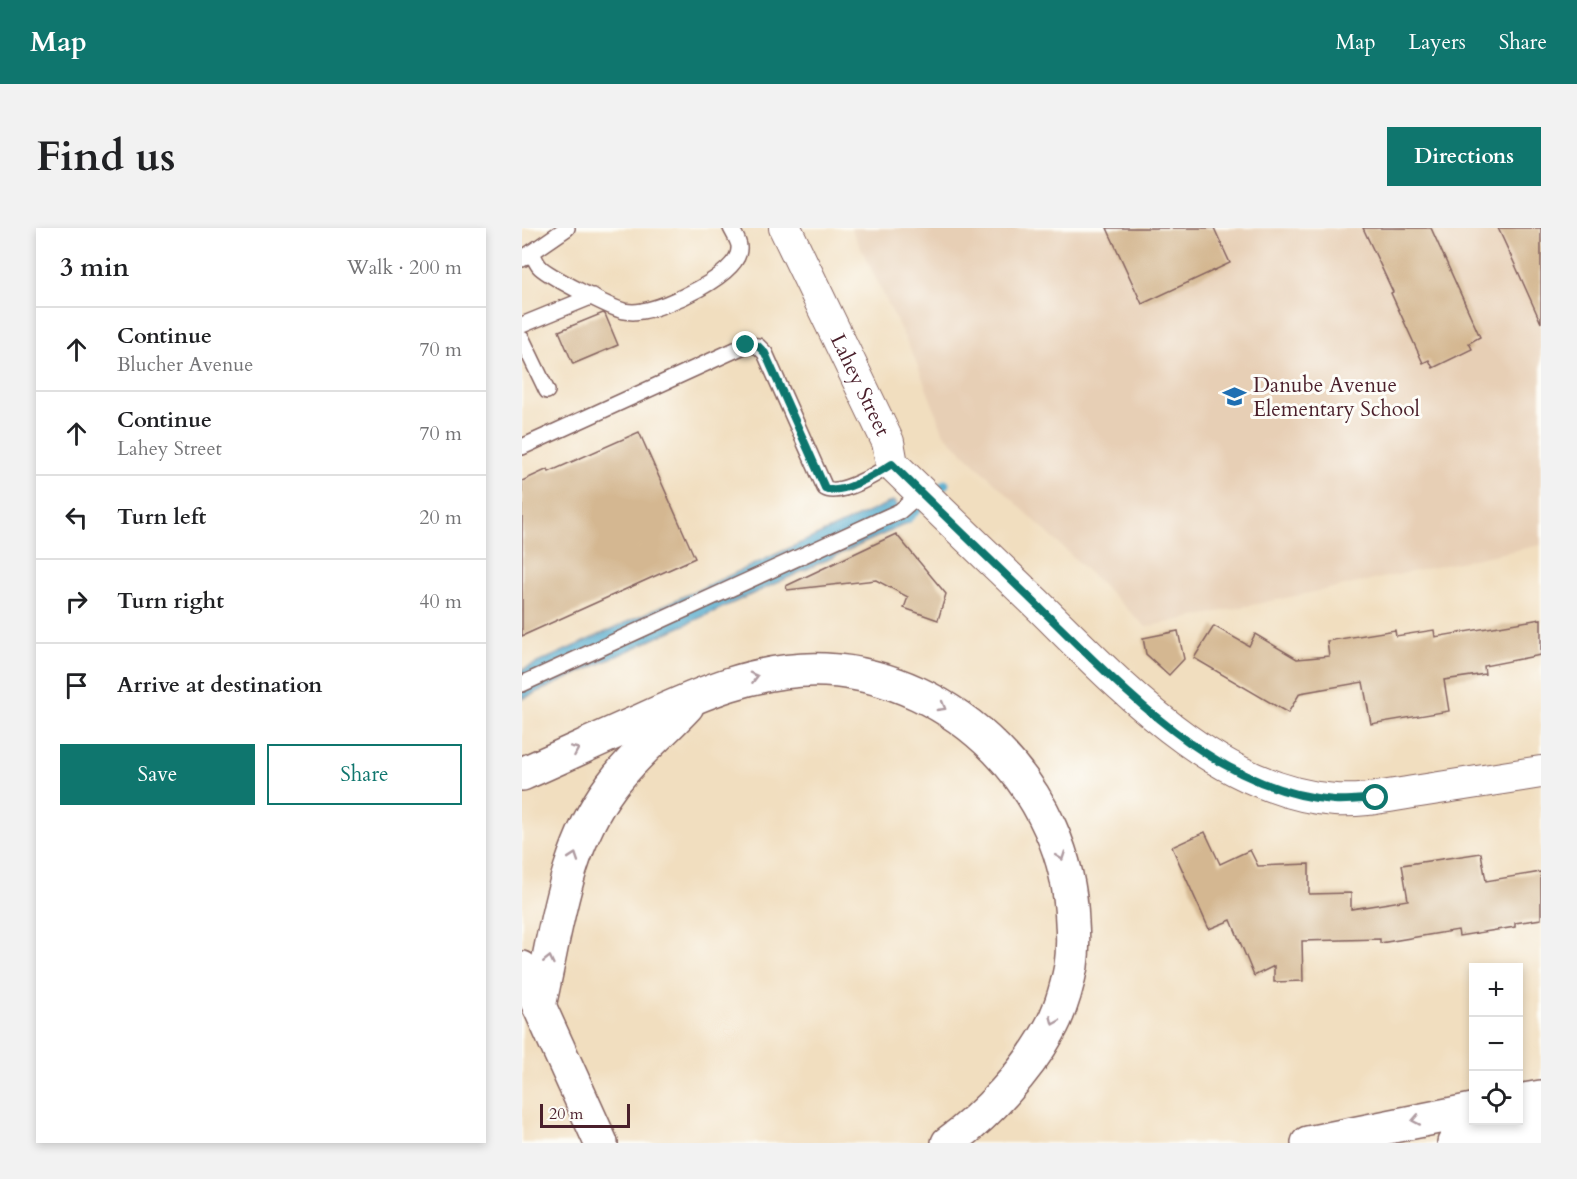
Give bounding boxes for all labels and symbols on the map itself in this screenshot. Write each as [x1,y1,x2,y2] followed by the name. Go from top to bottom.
[823,329,897,441] street label: Lahey Street
[732,331,758,357] route end
[1253,371,1420,424] place label: Danube Avenue Elementary School
[1222,384,1248,410] school or university icon: Danube Avenue Elementary School
[748,672,759,684] one-way arrow
[936,700,946,711] one-way arrow
[569,746,580,758] one-way arrow
[1362,784,1388,810] route start
[1053,850,1066,860] one-way arrow
[567,852,579,863] one-way arrow
[542,955,555,965] one-way arrow
[1049,1014,1061,1025] one-way arrow
[540,1101,630,1128] scale bar
[1411,1113,1421,1126] one-way arrow

